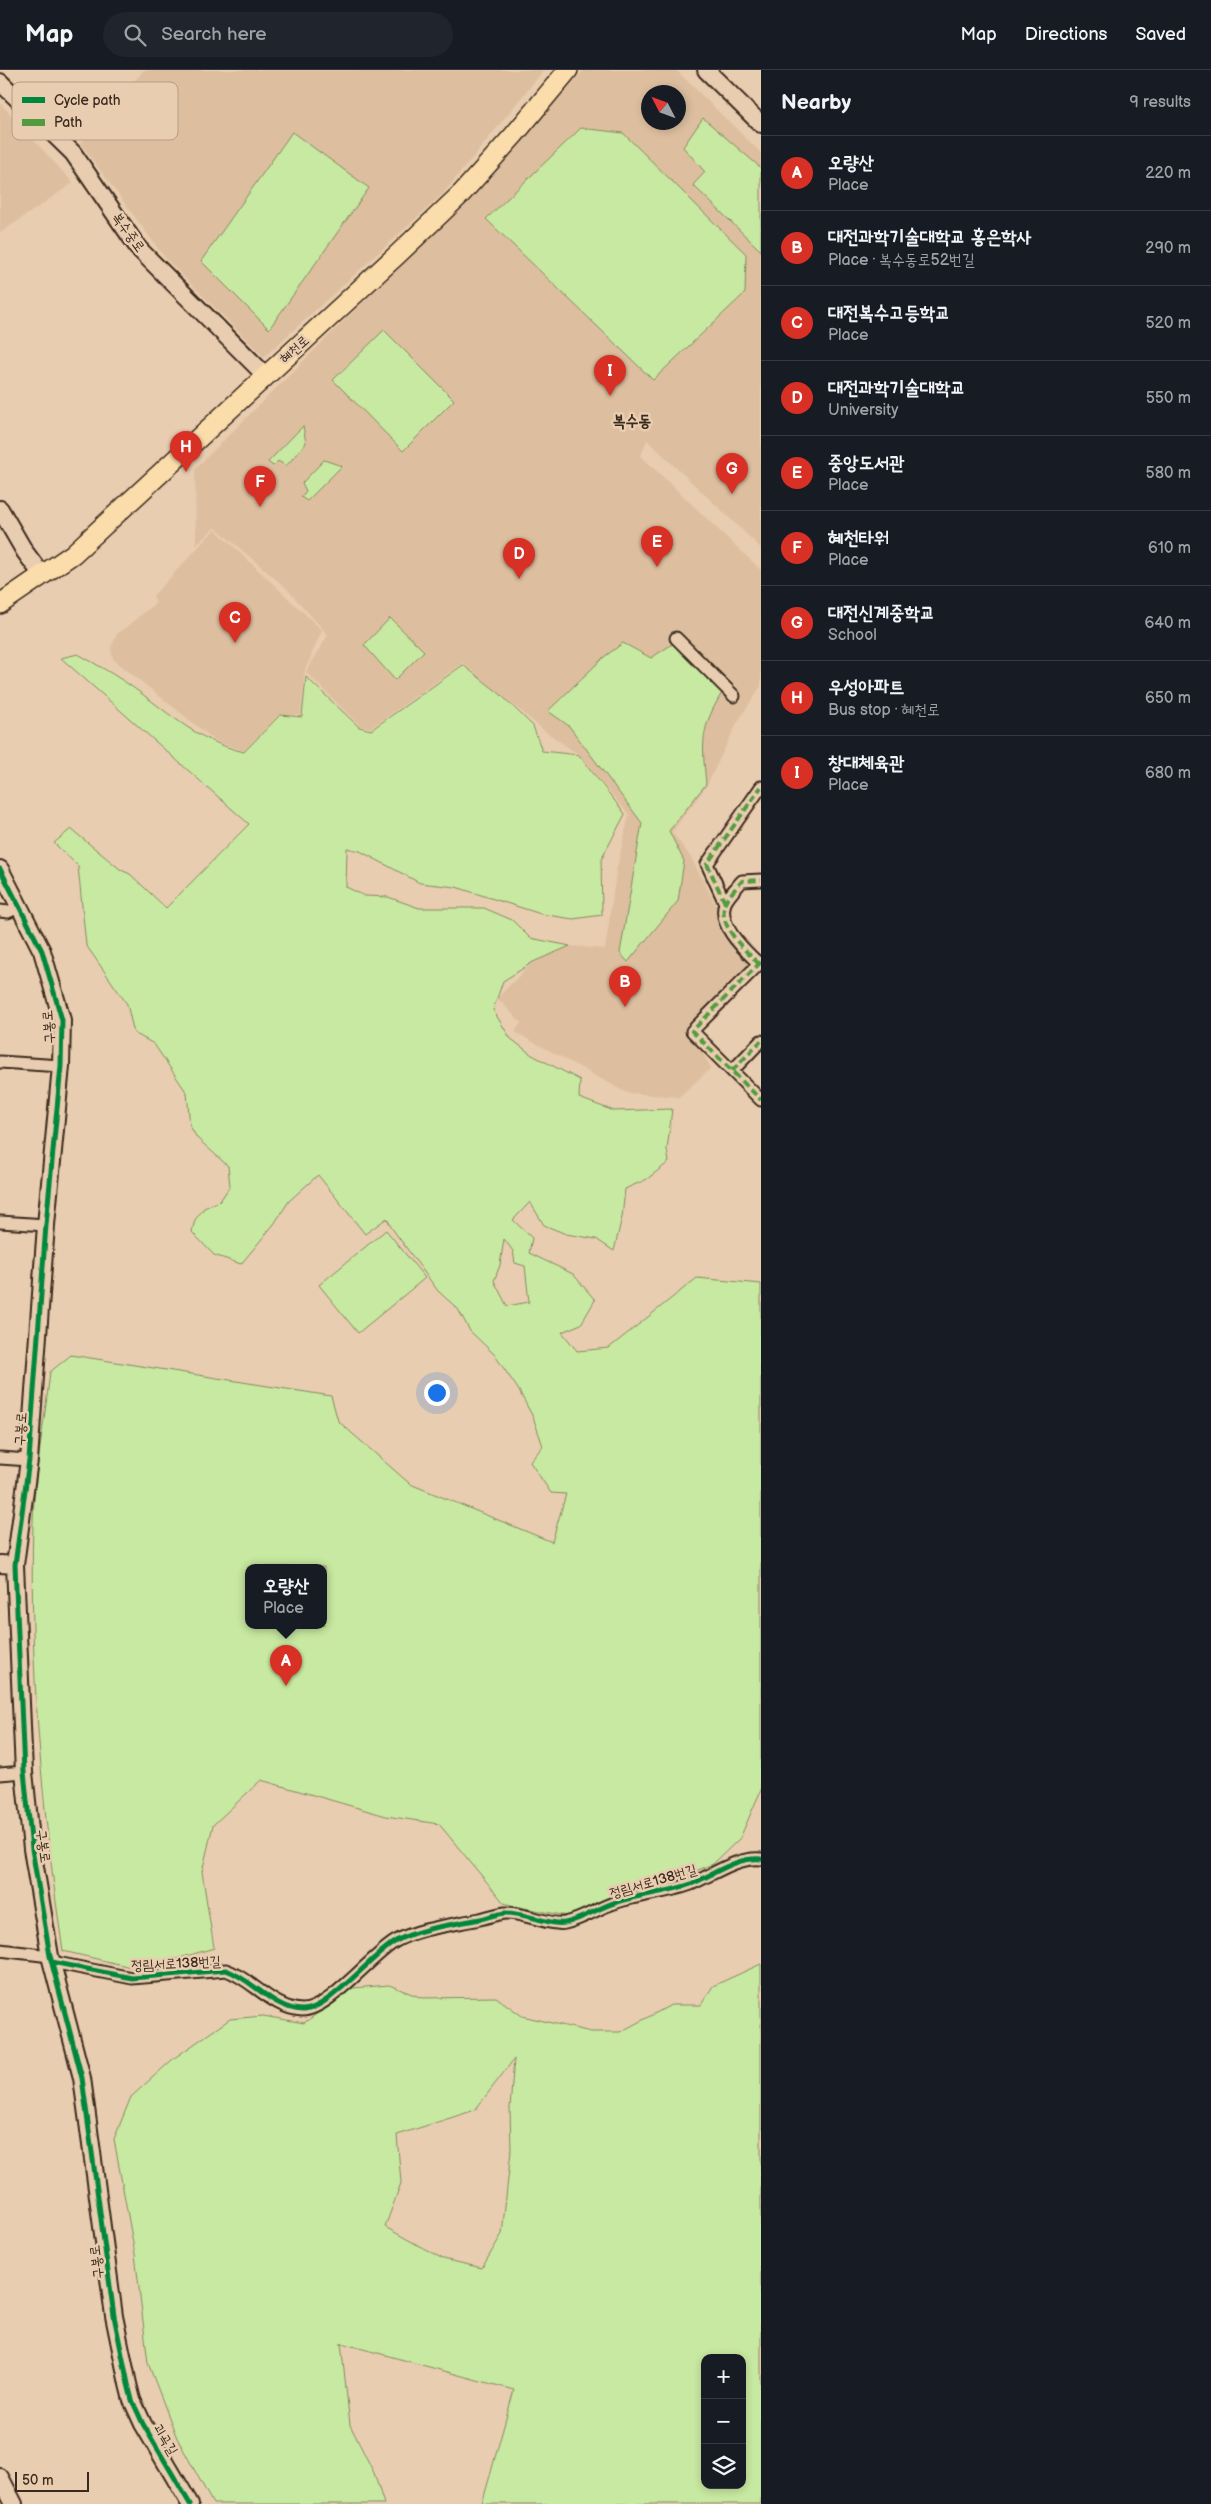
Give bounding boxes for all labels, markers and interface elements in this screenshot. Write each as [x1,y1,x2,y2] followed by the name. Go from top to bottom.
[103,12,453,57] search box
[25,20,73,49] text: Map
[121,21,149,49] icon: search
[161,23,267,46] text: Search here
[961,24,997,45] text: Map
[1025,24,1107,45] text: Directions
[1135,24,1186,45] text: Saved
[12,82,178,140] legend
[641,85,686,130] north arrow
[781,90,851,115] text: Nearby
[54,92,121,109] text: Cycle path
[1129,93,1191,112] text: 9 results
[54,114,82,131] text: Path
[828,152,874,175] text: 오량산
[792,164,802,183] text: A
[1145,164,1191,183] text: 220 m
[828,176,869,195] text: Place
[108,209,149,256] street label: 복수중로
[828,226,1032,249] text: 대전과학기술대학교 홍은학사
[791,239,803,258] text: B
[1145,239,1191,258] text: 290 m
[828,251,975,270] text: Place · 복수동로52번길
[828,302,950,325] text: 대전복수고등학교
[791,314,803,333] text: C
[1145,314,1191,333] text: 520 m
[828,326,869,345] text: Place
[276,332,313,367] street label: 혜천로
[594,355,626,396] pin: I
[828,377,966,400] text: 대전과학기술대학교
[791,389,803,408] text: D
[1146,389,1191,408] text: 550 m
[828,401,899,420] text: University
[613,412,651,431] district label: 복수동
[170,431,202,472] pin: H
[828,452,904,475] text: 중앙도서관
[716,453,748,494] pin: G
[792,464,802,483] text: E
[1146,464,1191,483] text: 580 m
[244,466,276,507] pin: F
[828,476,869,495] text: Place
[641,526,673,567] pin: E
[828,527,889,550] text: 혜천타워
[503,538,535,579] pin: D
[792,539,802,558] text: F
[1148,539,1191,558] text: 610 m
[828,551,869,570] text: Place
[219,602,251,643] pin: C
[828,602,935,625] text: 대전신계중학교
[791,614,803,633] text: G
[1145,614,1191,633] text: 640 m
[828,626,877,645] text: School
[828,676,904,699] text: 우성아파트
[791,689,803,708] text: H
[1145,689,1191,708] text: 650 m
[828,701,940,720] text: Bus stop · 혜천로
[828,752,904,775] text: 창대체육관
[794,764,800,783] text: I
[1145,764,1191,783] text: 680 m
[828,776,869,795] text: Place
[609,966,641,1007] pin: B
[39,1010,58,1044] street label: 구봉로
[424,1380,450,1406] your location
[11,1412,30,1446] street label: 구봉로
[245,1564,327,1629] popup
[263,1575,309,1598] text: 오량산
[263,1599,304,1618] text: Place
[270,1645,302,1686] pin: A
[33,1828,54,1864] street label: 구봉로
[608,1861,699,1902] street label: 정림서로138번길
[131,1953,222,1974] street label: 정림서로138번길
[86,2244,107,2280] street label: 구봉로
[701,2354,746,2489] map controls
[701,2354,746,2399] button: +
[701,2399,746,2444] button: −
[150,2420,182,2459] street label: 괴곡길
[701,2444,746,2489] button: layers
[15,2469,89,2492] scale bar
[22,2472,54,2489] text: 50 m

